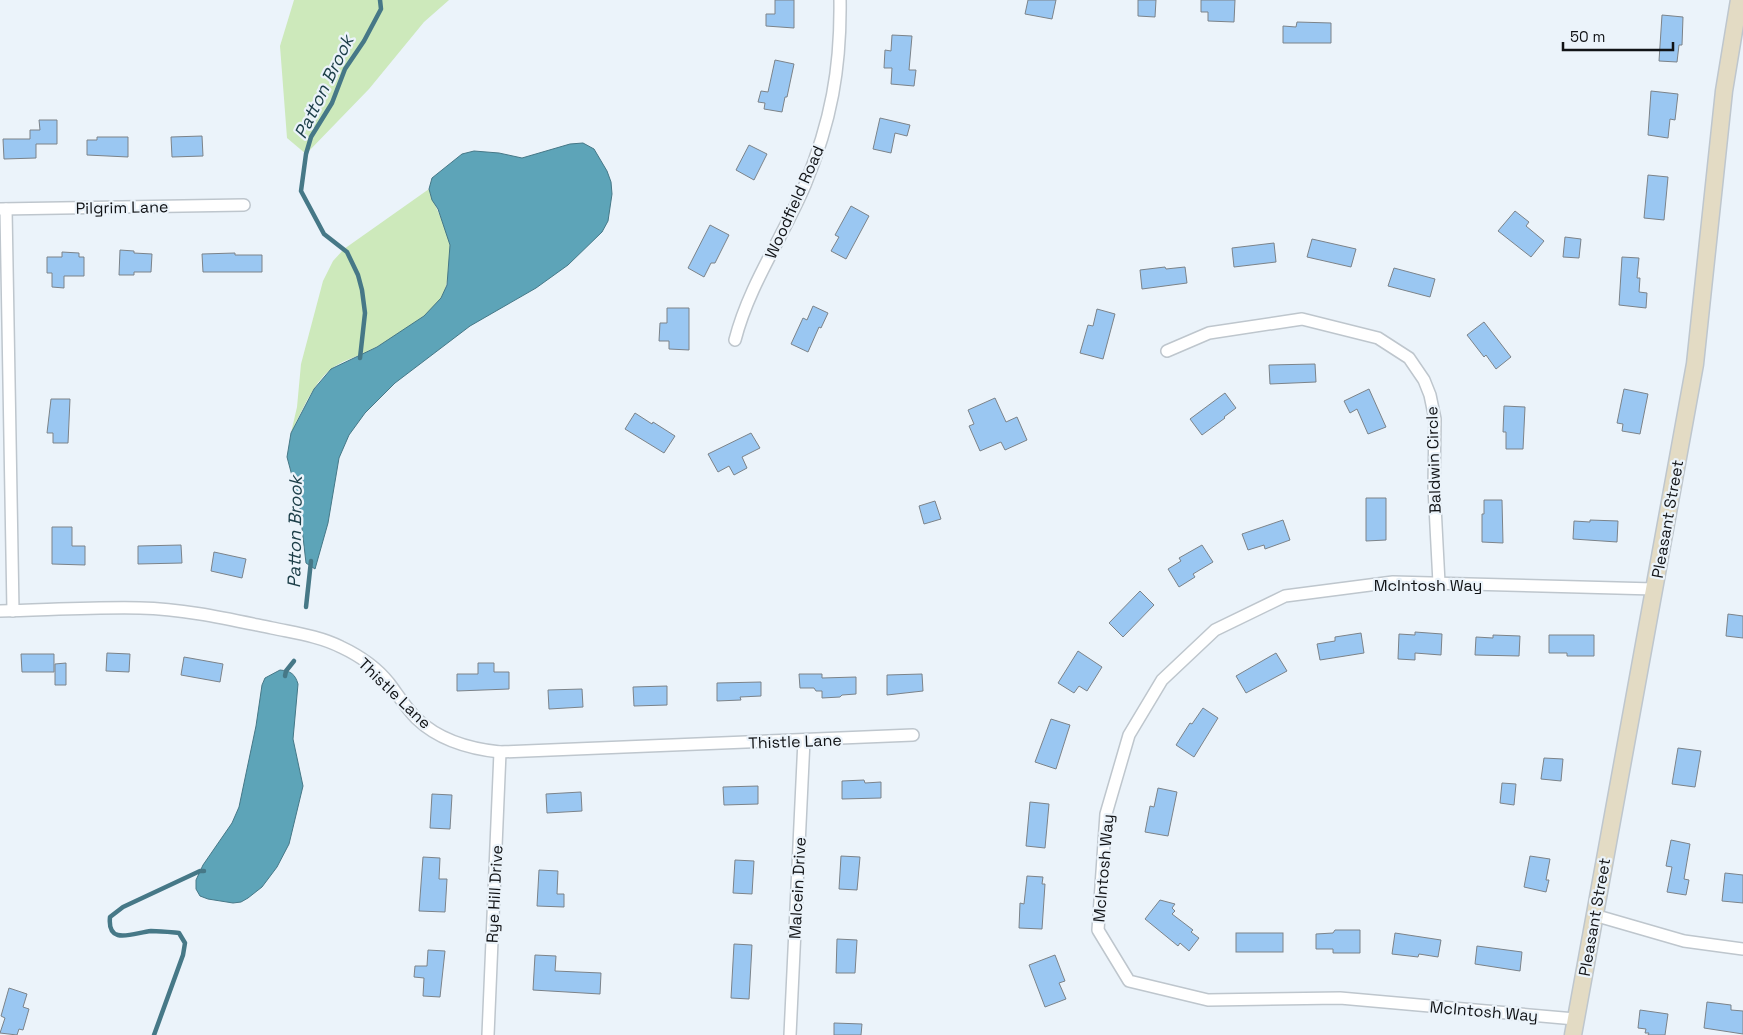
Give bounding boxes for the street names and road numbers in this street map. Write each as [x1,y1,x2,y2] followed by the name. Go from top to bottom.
[760,142,829,262] street label: Woodfield Road
[75,196,169,219] street label: Pilgrim Lane
[1421,406,1446,514] street label: Baldwin Circle
[1647,458,1688,580] street label: Pleasant Street
[1374,575,1482,596] street label: McIntosh Way
[354,653,436,733] street label: Thistle Lane
[748,729,842,754] street label: Thistle Lane
[1088,813,1119,923] street label: McIntosh Way
[784,836,811,940] street label: Malcein Drive
[481,844,508,944] street label: Rye Hill Drive
[1574,856,1615,978] street label: Pleasant Street
[1429,996,1539,1027] street label: McIntosh Way

